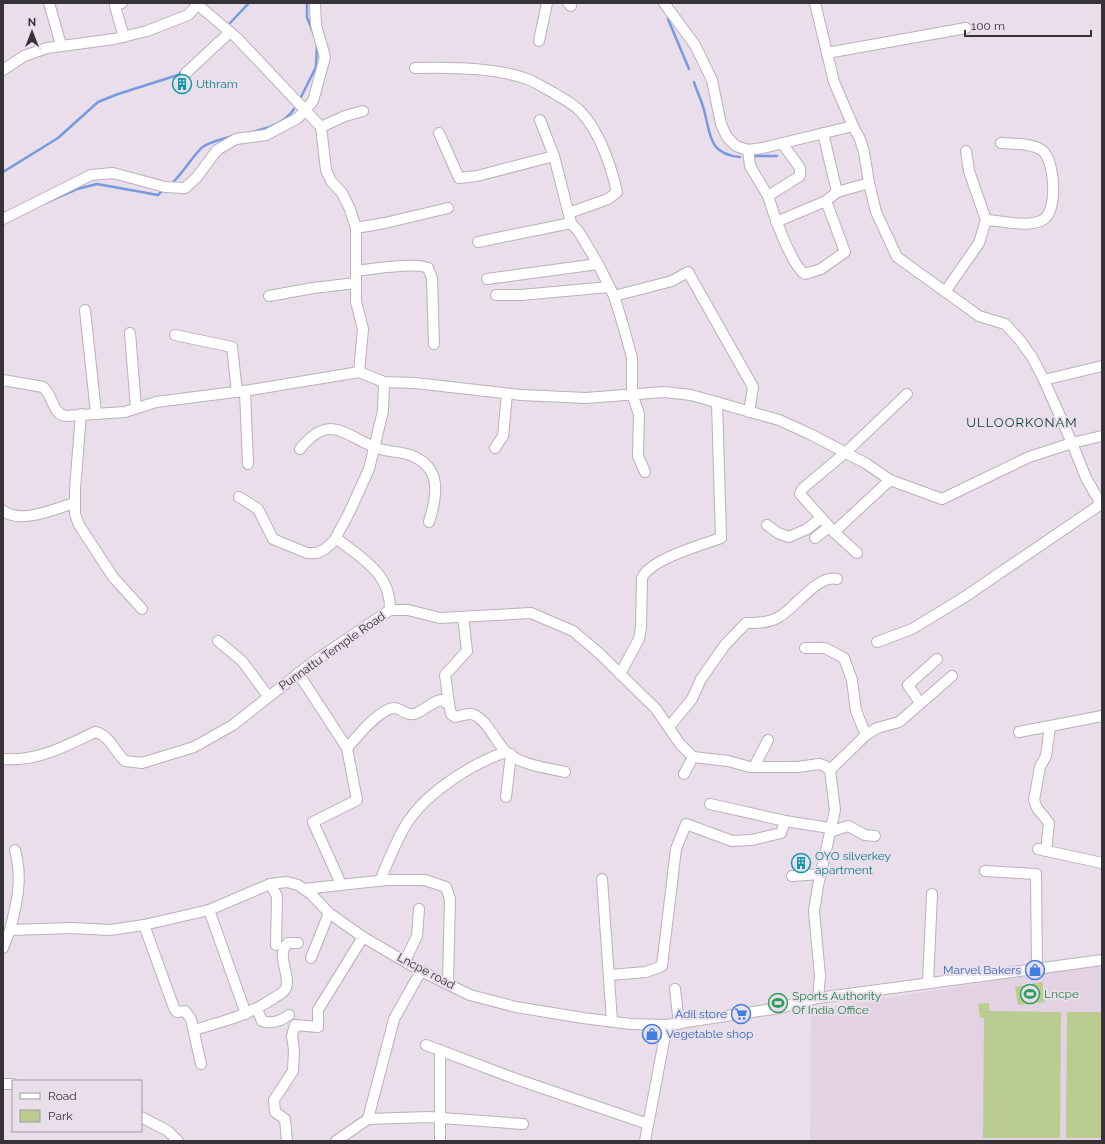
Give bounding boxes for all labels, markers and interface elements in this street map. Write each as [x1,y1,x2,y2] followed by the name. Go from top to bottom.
[12,12,52,52] north arrow
[965,12,1091,38] scale bar
[28,16,36,29] text: N
[971,19,1005,33] text: 100 m
[171,73,193,95] building icon: Uthram
[196,77,238,91] place label: Uthram
[966,415,1078,430] district label: ULLOORKONAM
[276,609,388,693] street label: Punnattu Temple Road
[815,849,892,877] place label: OYO silverkey apartment
[790,852,812,874] building icon: OYO silverkey apartment
[395,950,457,992] street label: Lncpe road
[1024,959,1046,981] shop icon: Marvel Bakers
[943,963,1021,977] place label: Marvel Bakers
[1019,983,1041,1005] sports icon: Lncpe
[1044,987,1079,1001] place label: Lncpe
[792,989,882,1017] place label: Sports Authority Of India Office
[767,992,789,1014] sports icon: Sports Authority Of India Office
[730,1003,752,1025] supermarket icon: Adil store
[675,1007,727,1021] place label: Adil store
[641,1023,663,1045] shop icon: Vegetable shop
[666,1027,753,1041] place label: Vegetable shop
[12,1080,142,1132] legend
[48,1089,77,1103] text: Road
[48,1109,73,1123] text: Park

